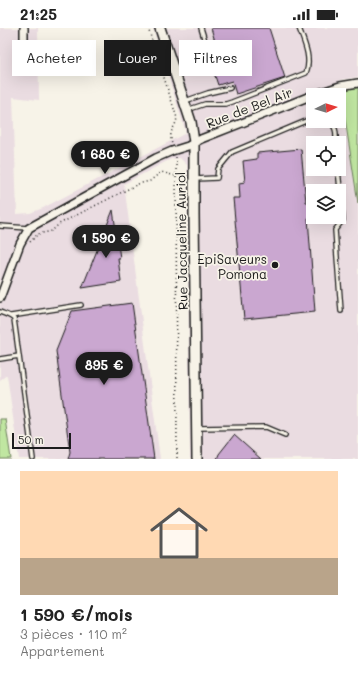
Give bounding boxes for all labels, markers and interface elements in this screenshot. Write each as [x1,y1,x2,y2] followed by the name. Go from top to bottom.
[20,4,57,24] text: 21:25
[12,40,96,76] chip: Acheter
[104,40,171,76] chip: Louer
[179,40,252,76] chip: Filtres
[203,83,295,131] street label: Rue de Bel Air
[306,88,346,128] north arrow
[306,88,346,224] map controls
[306,136,346,176] button: locate
[68,141,142,175] pin: 1 680 €
[80,145,130,162] text: 1 680 €
[171,172,191,310] street label: Rue Jacqueline Auriol
[306,184,346,224] button: layers
[69,225,143,259] pin: 1 590 €
[81,229,131,246] text: 1 590 €
[197,250,267,282] place label: EpiSaveurs Pomona
[270,260,280,270] marker: EpiSaveurs Pomona
[76,352,132,386] pin: 895 €
[85,356,123,373] text: 895 €
[12,431,71,450] scale bar
[18,432,44,447] text: 50 m
[143,497,215,569] icon: home
[20,603,133,625] text: 1 590 €/mois
[20,625,127,642] text: 3 pièces · 110 m²
[20,642,105,659] text: Appartement

